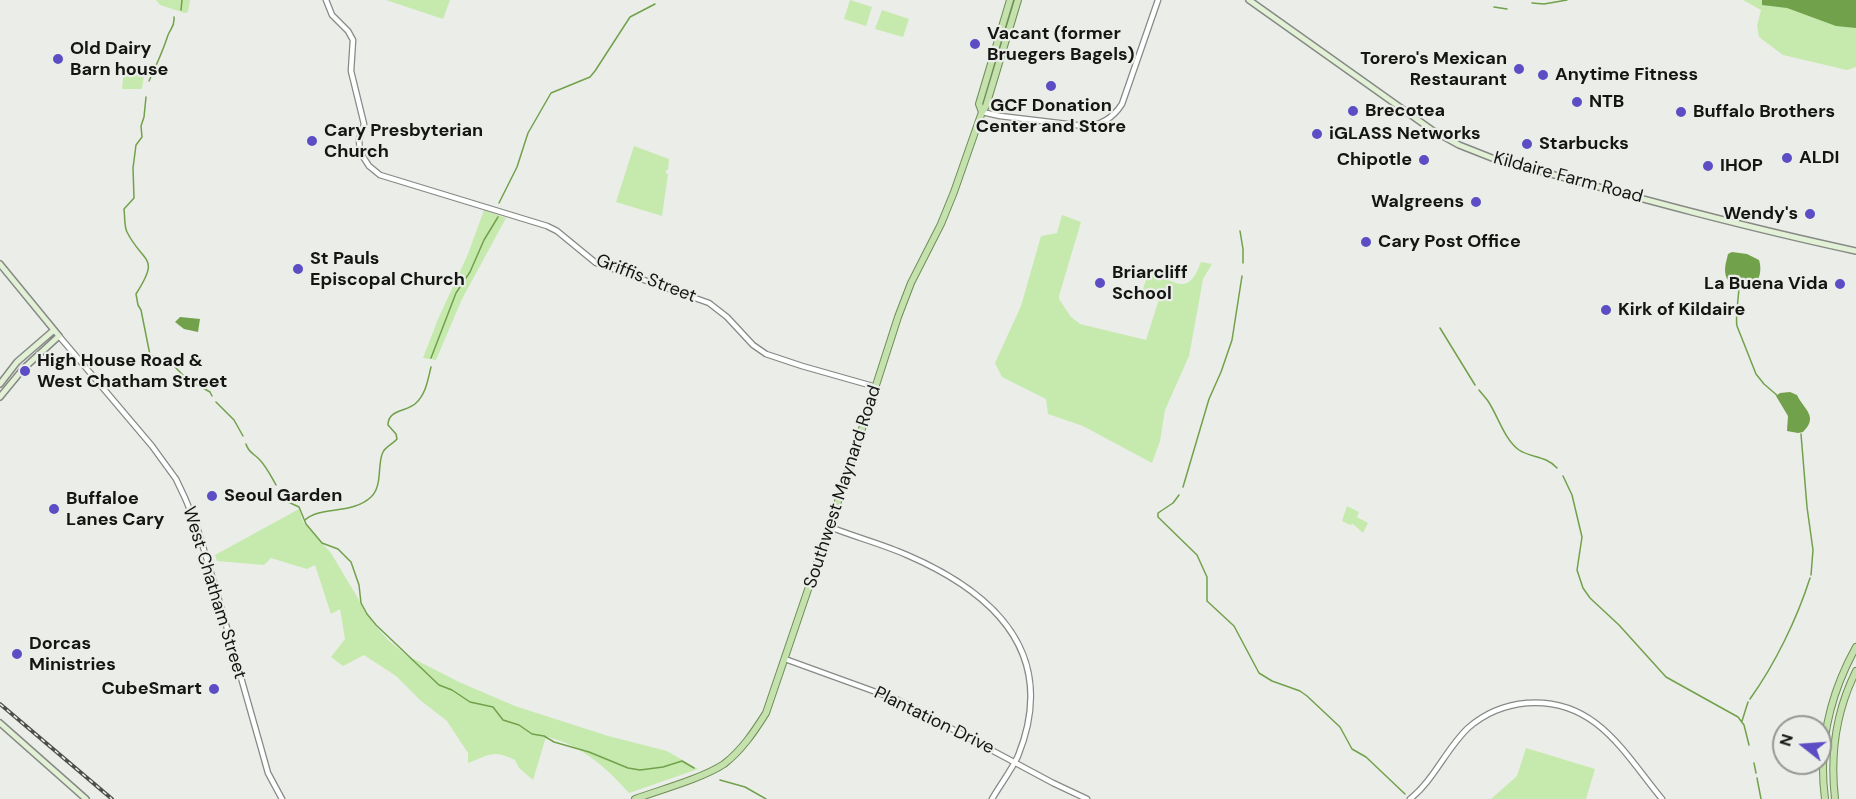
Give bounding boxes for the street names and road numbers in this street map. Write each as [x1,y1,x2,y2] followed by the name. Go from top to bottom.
[1491,148,1645,208] street label: Kildaire Farm Road
[593,250,699,308] street label: Griffis Street
[800,383,886,591] street label: Southwest Maynard Road
[177,504,251,682] street label: West Chatham Street
[870,683,998,759] street label: Plantation Drive

